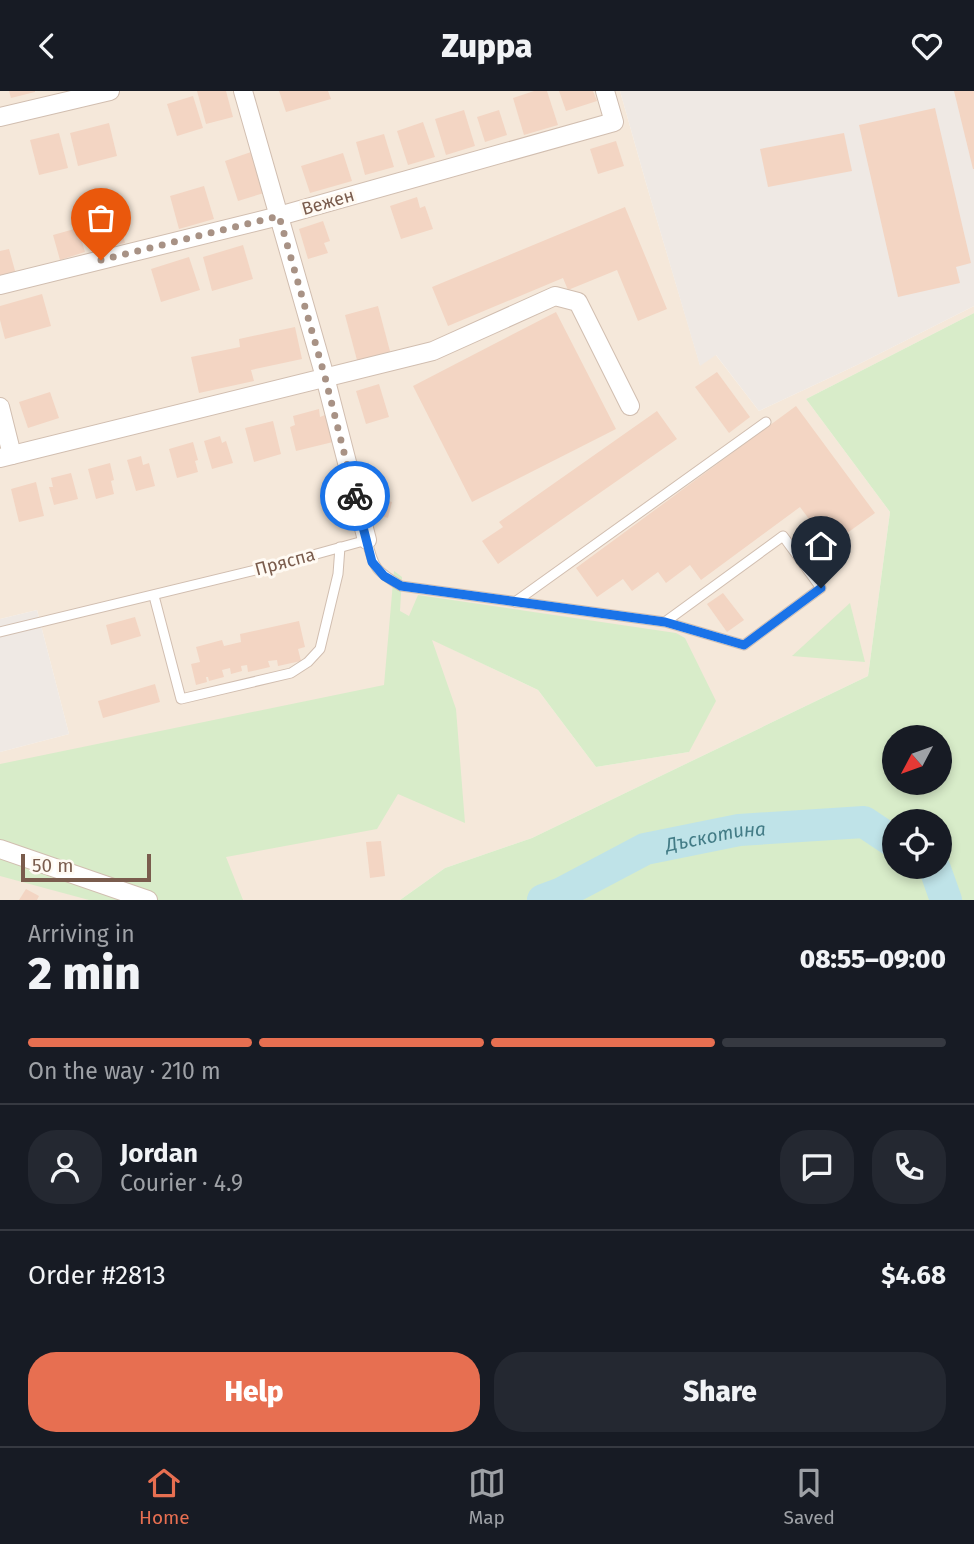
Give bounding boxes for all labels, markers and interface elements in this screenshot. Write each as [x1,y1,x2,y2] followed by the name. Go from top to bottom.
[28,27,66,65] icon: back
[442,27,532,65] text: Zuppa
[908,27,946,65] icon: heart
[299,184,357,220] street label: Вежен
[71,188,131,260] pin
[82,199,120,237] icon: bag
[320,461,390,531] courier
[336,477,374,515] icon: bike
[791,516,851,588] pin
[802,527,840,565] icon: home
[252,543,318,581] street label: Пряспа
[882,725,952,795] north arrow
[882,725,952,879] map controls
[882,809,952,879] button: locate
[661,817,766,857] water label: Дъскотина
[21,851,150,883] scale bar
[32,854,73,877] text: 50 m
[28,920,135,948] text: Arriving in
[800,944,946,975] text: 08:55–09:00
[28,946,141,1001] text: 2 min
[28,1057,221,1085] text: On the way · 210 m
[28,1130,102,1204] button: person
[780,1130,854,1204] button: chat
[872,1130,946,1204] button: phone
[120,1138,198,1169] text: Jordan
[120,1169,243,1197] text: Courier · 4.9
[28,1260,166,1291] text: Order #2813
[881,1260,946,1291] text: $4.68
[28,1352,480,1432] button: Help
[494,1352,946,1432] button: Share
[139,1464,190,1529] tab: Home
[468,1464,506,1529] tab: Map
[784,1464,835,1529] tab: Saved

